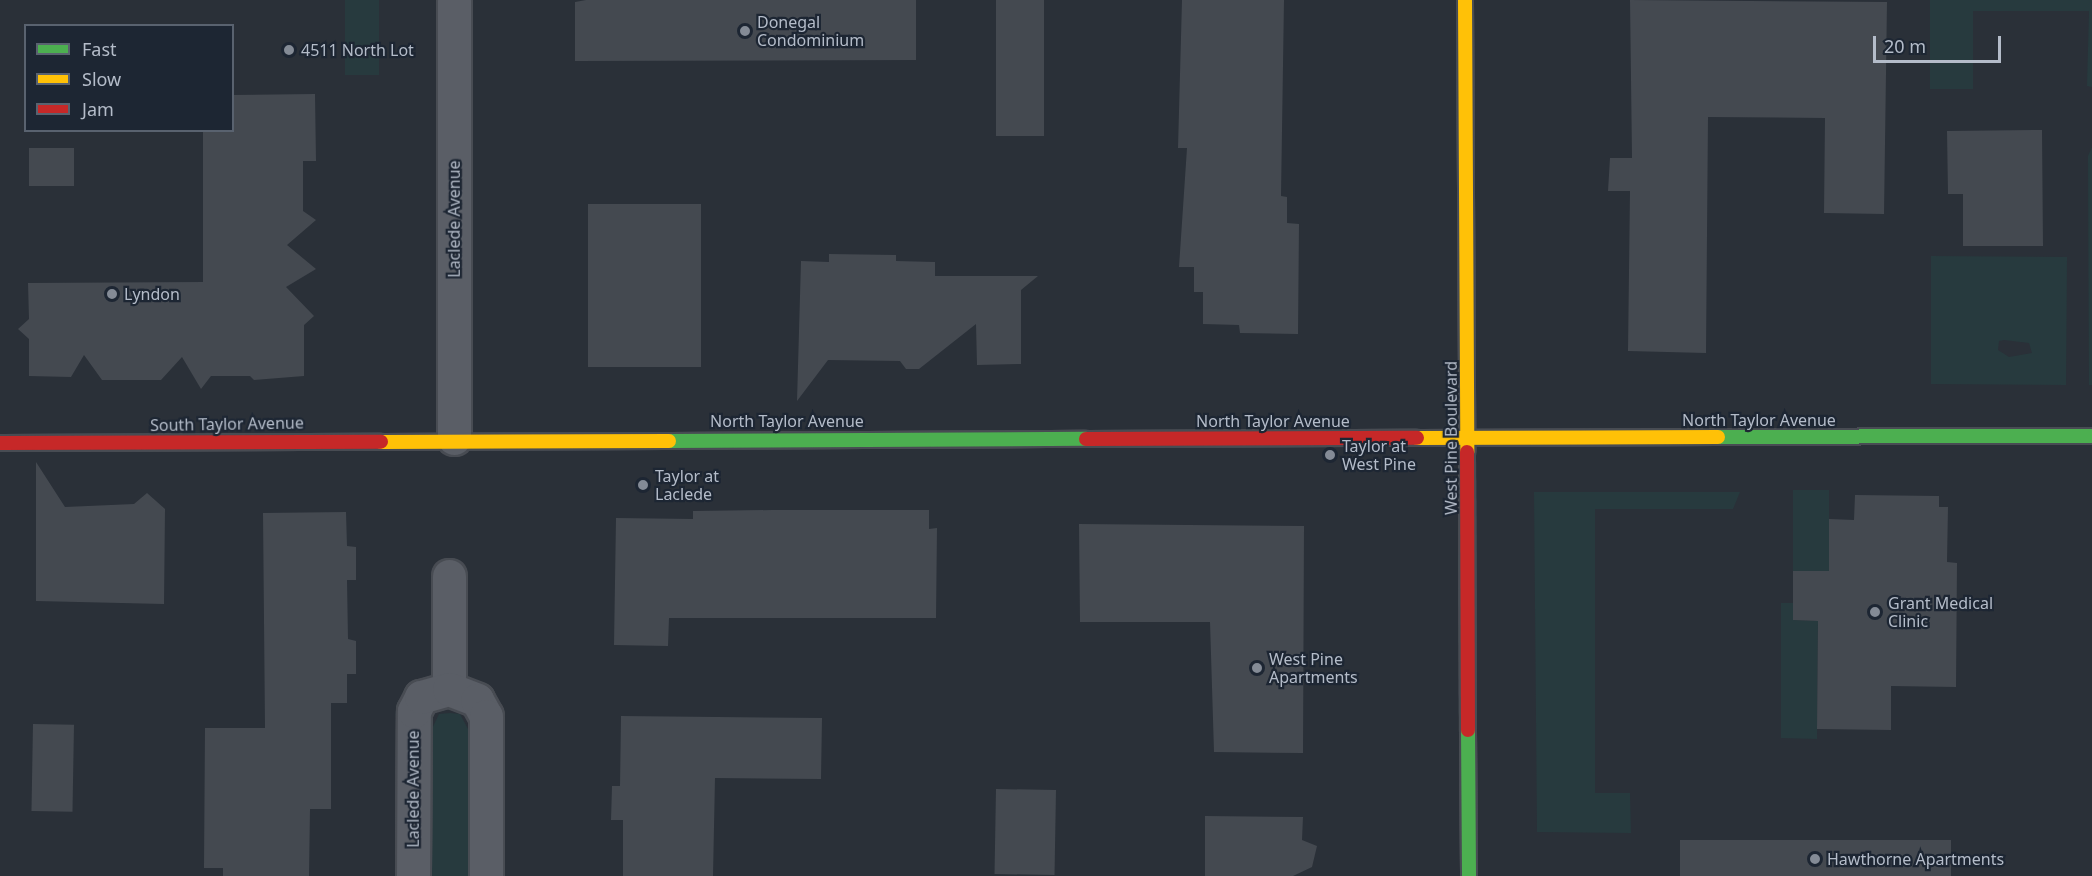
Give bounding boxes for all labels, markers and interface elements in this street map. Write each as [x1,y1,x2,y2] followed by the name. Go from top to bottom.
[757,12,864,50] place label: Donegal Condominium
[24,24,234,132] legend
[738,24,752,38] marker: Donegal Condominium
[1876,24,2004,62] scale bar
[1884,34,1926,58] text: 20 m
[82,37,117,61] text: Fast
[301,40,414,60] place label: 4511 North Lot
[282,43,296,57] marker: 4511 North Lot
[82,67,121,91] text: Slow
[82,97,114,121] text: Jam
[444,160,464,278] street label: Laclede Avenue
[124,284,180,304] place label: Lyndon
[105,287,119,301] marker: Lyndon
[1441,361,1461,515] street label: West Pine Boulevard
[1682,410,1836,430] street label: North Taylor Avenue
[710,411,864,431] street label: North Taylor Avenue
[1196,411,1350,431] street label: North Taylor Avenue
[150,413,304,435] street label: South Taylor Avenue
[1342,436,1416,474] place label: Taylor at West Pine
[1323,448,1337,462] marker: Taylor at West Pine
[655,466,719,504] place label: Taylor at Laclede
[636,478,650,492] marker: Taylor at Laclede
[1888,593,1993,631] place label: Grant Medical Clinic
[1866,603,1884,621] marker: Grant Medical Clinic
[1269,649,1358,687] place label: West Pine Apartments
[1250,661,1264,675] marker: West Pine Apartments
[403,730,423,848] street label: Laclede Avenue
[1827,849,2004,869] place label: Hawthorne Apartments
[1808,852,1822,866] marker: Hawthorne Apartments

